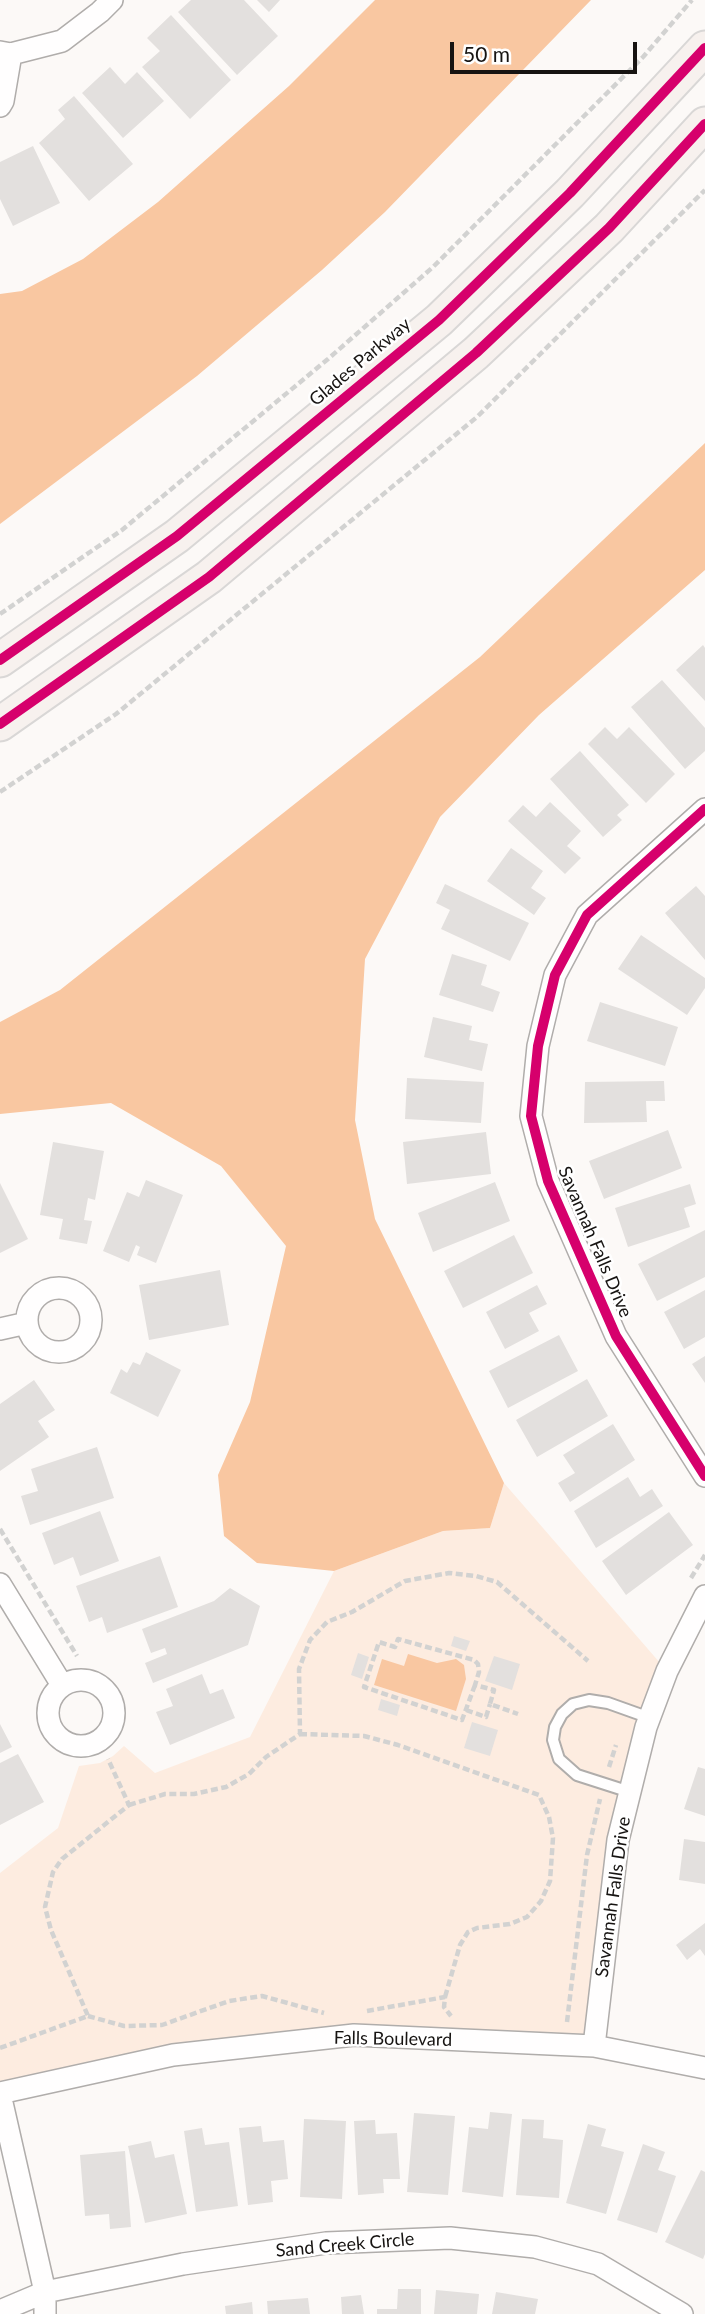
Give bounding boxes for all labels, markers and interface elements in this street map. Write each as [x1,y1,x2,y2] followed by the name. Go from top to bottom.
[453,28,640,72] scale bar
[463,41,510,66] text: 50 m
[305,313,415,411] street label: Glades Parkway
[553,1163,637,1321] street label: Savannah Falls Drive
[591,1815,635,1979] street label: Savannah Falls Drive
[334,2027,452,2051] street label: Falls Boulevard
[275,2228,415,2262] street label: Sand Creek Circle

